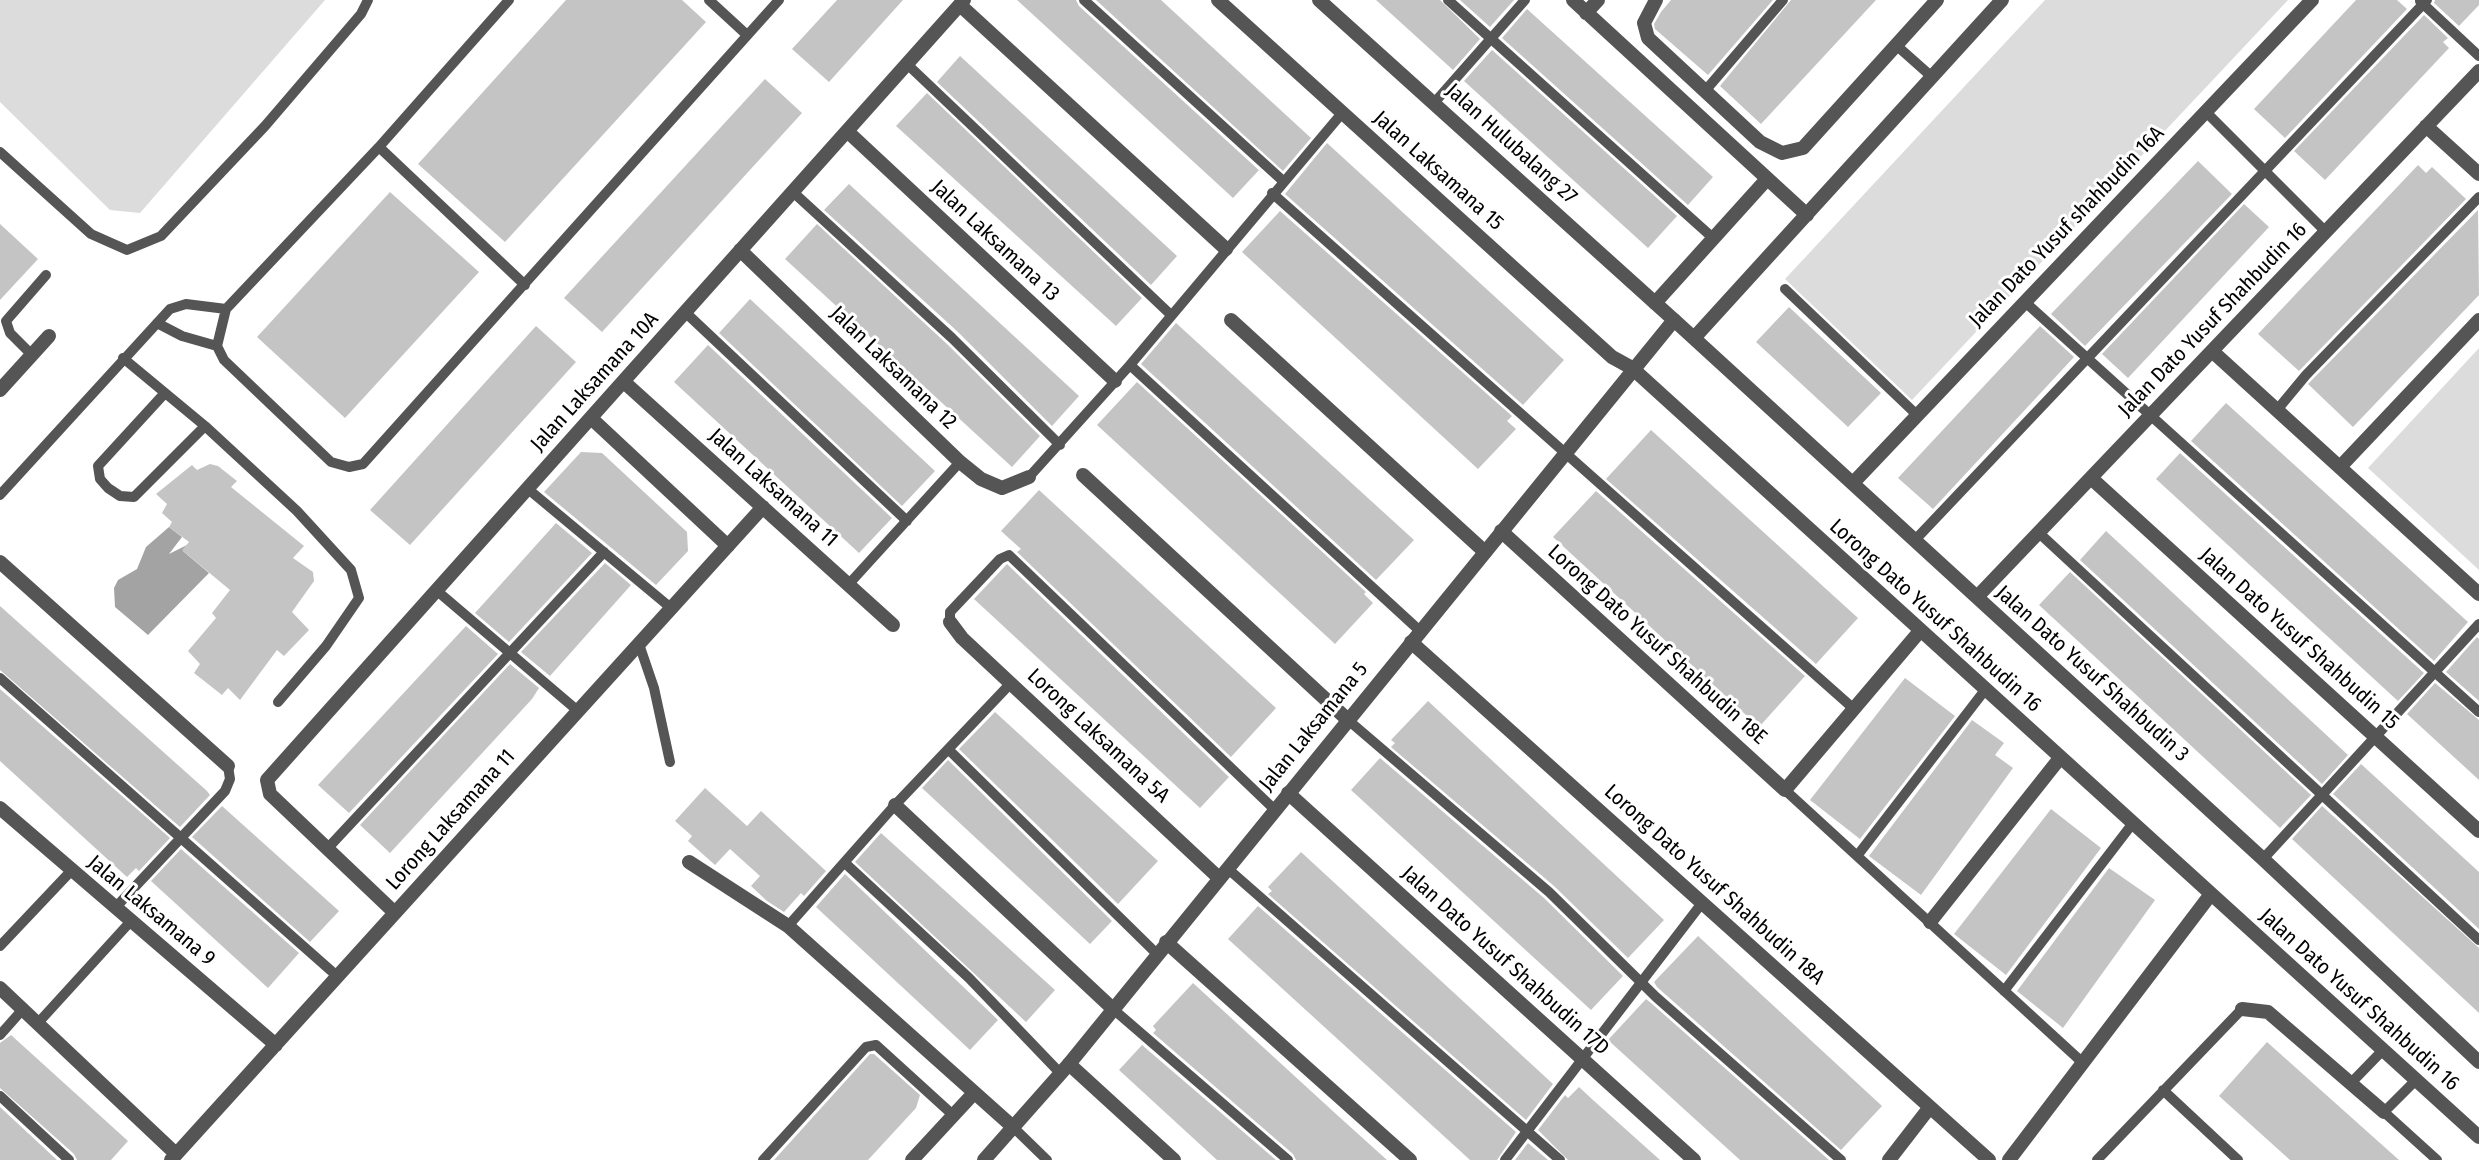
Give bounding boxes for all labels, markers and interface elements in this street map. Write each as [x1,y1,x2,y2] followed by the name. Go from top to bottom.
[1440,78,1582,210] street label: Jalan Hulubalang 27
[1368,106,1508,236] street label: Jalan Laksamana 15
[1964,121,2170,333] street label: Jalan Dato Yusuf shahbudin 16A
[926,175,1064,307] street label: Jalan Laksamana 13
[2114,218,2312,422] street label: Jalan Dato Yusuf Shahbudin 16
[825,301,961,435] street label: Jalan Laksamana 12
[526,307,664,457] street label: Jalan Laksamana 10A
[703,424,843,552] street label: Jalan Laksamana 11
[1824,514,2046,718] street label: Lorong Dato Yusuf Shahbudin 16
[1542,540,1772,750] street label: Lorong Dato Yusuf Shahbudin 18E
[2194,543,2404,735] street label: Jalan Dato Yusuf Shahbudin 15
[1990,581,2194,767] street label: Jalan Dato Yusuf Shahbudin 3
[1254,658,1374,796] street label: Jalan Laksamana 5
[1022,664,1174,808] street label: Lorong Laksamana 5A
[381,744,521,896] street label: Lorong Laksamana 11
[1599,779,1829,991] street label: Lorong Dato Yusuf Shahbudin 18A
[82,850,220,972] street label: Jalan Laksamana 9
[1396,861,1614,1061] street label: Jalan Dato Yusuf Shahbudin 17D
[2254,904,2464,1096] street label: Jalan Dato Yusuf Shahbudin 16

